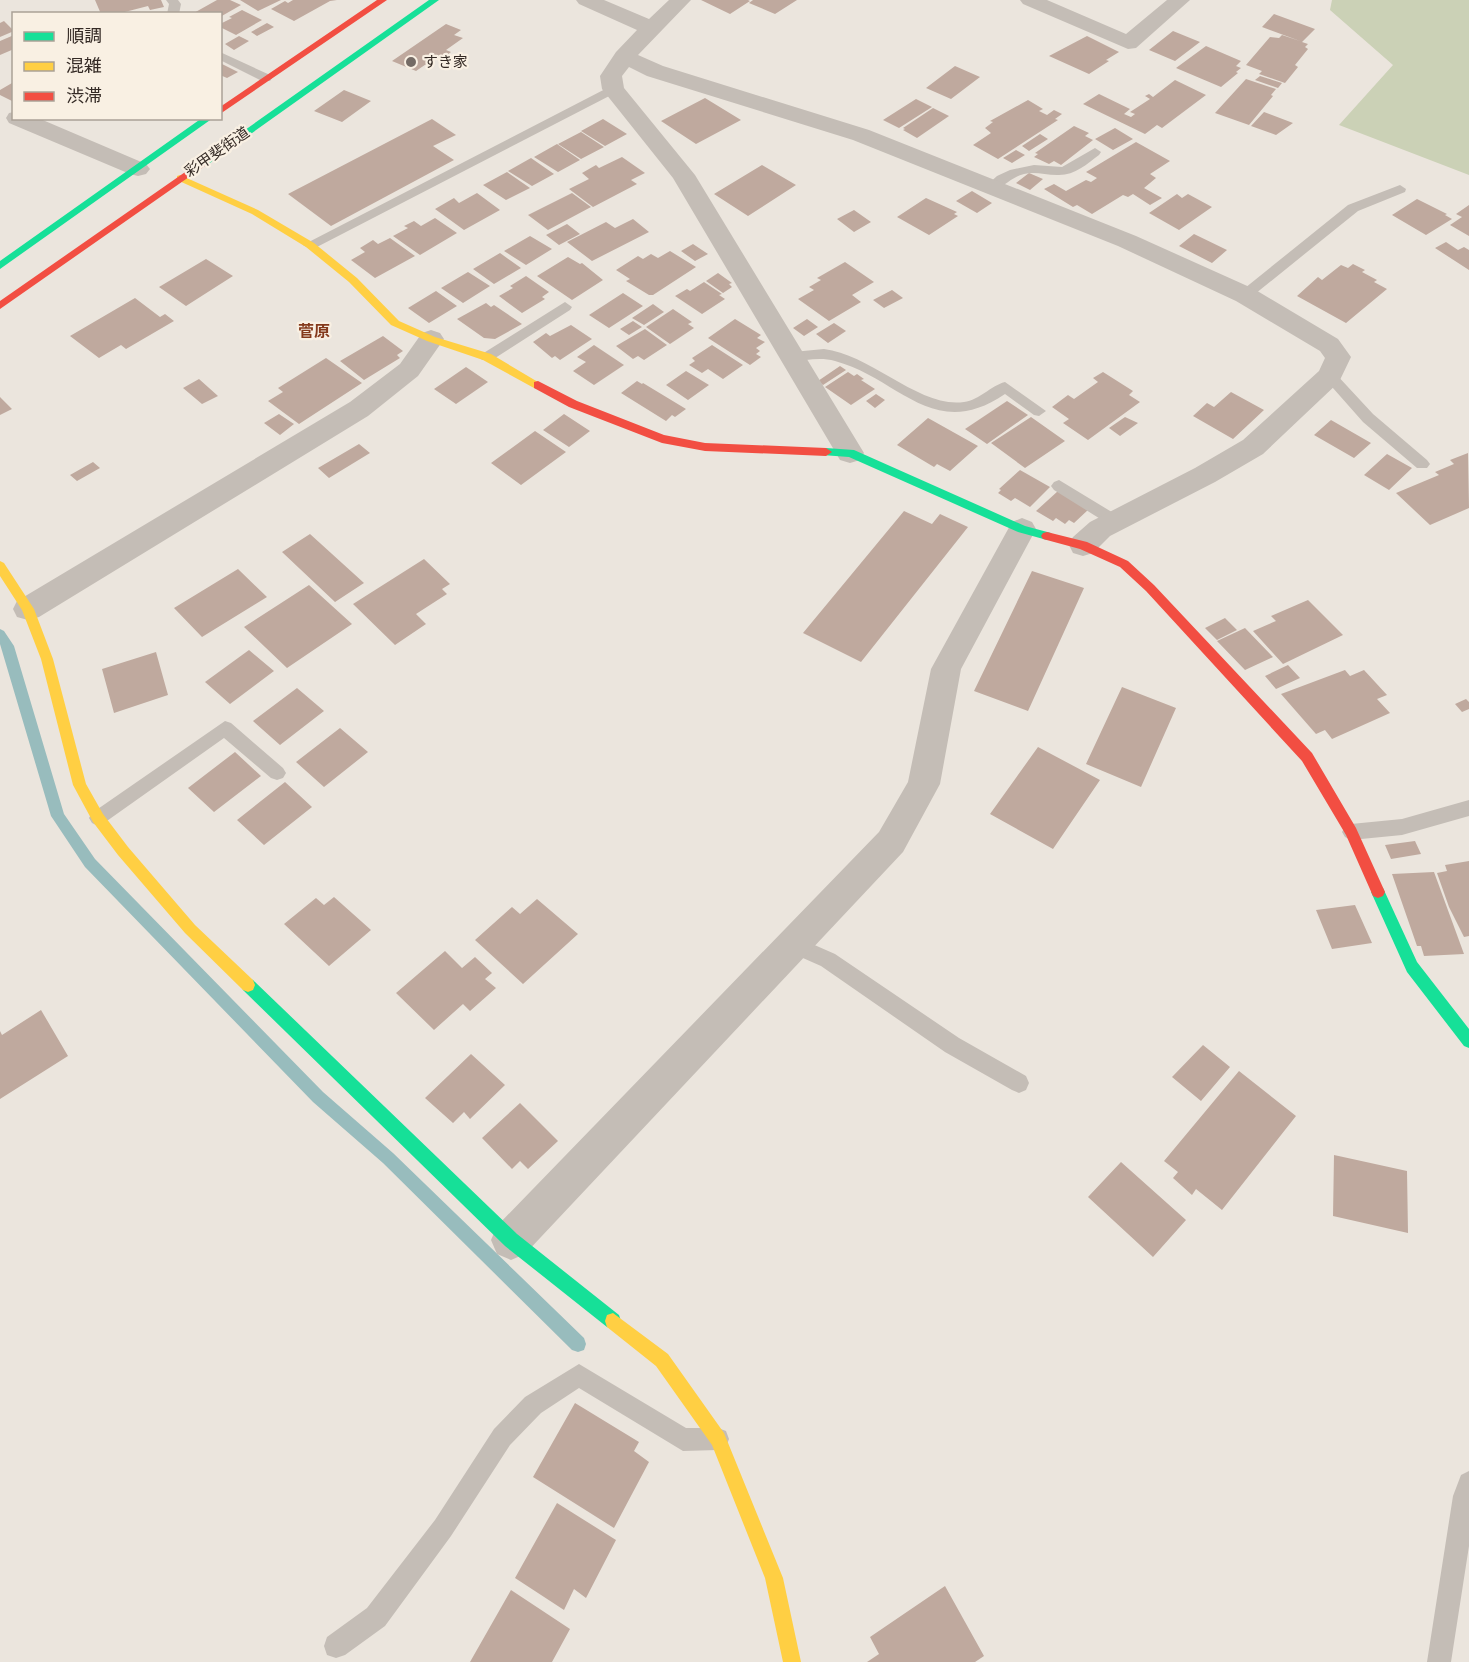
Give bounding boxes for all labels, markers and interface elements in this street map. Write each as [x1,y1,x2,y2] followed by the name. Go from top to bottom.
[12,12,222,120] legend
[66,25,102,47] text: 順調
[423,53,468,71] place label: すき家
[66,55,102,77] text: 混雑
[404,55,418,69] marker: すき家
[66,85,102,107] text: 渋滞
[181,123,253,181] street label: 彩甲斐街道
[298,322,330,342] district label: 菅原

